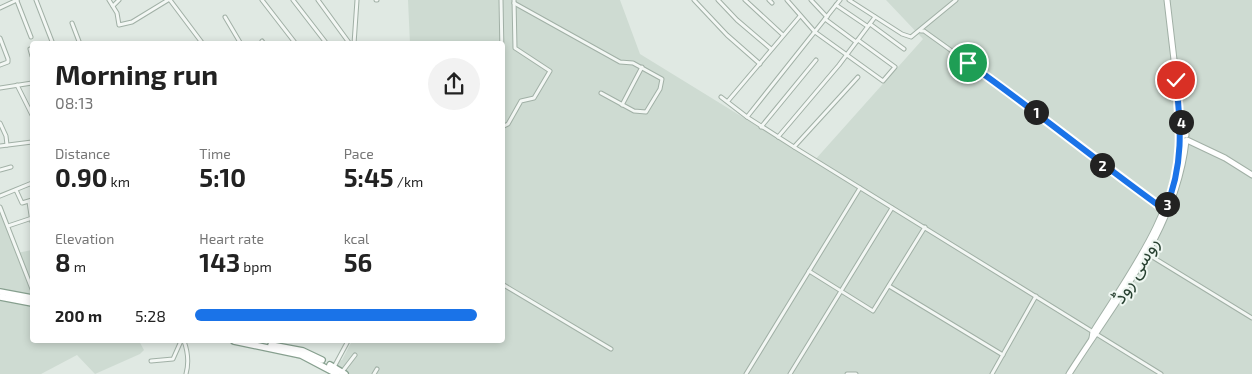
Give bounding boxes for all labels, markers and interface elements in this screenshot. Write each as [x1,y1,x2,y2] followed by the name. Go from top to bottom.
[947,42,989,84] pin
[954,49,982,77] icon: arrive
[55,57,218,91] text: Morning run
[428,58,480,110] button: share
[1155,59,1197,101] pin
[1162,66,1190,94] icon: check
[55,93,93,112] text: 08:13
[1024,100,1048,124] pin: 1
[1033,104,1040,121] text: 1
[1168,110,1194,134] pin: 4
[1177,114,1186,131] text: 4
[55,145,110,162] text: Distance
[199,145,231,162] text: Time
[344,145,374,162] text: Pace
[1090,152,1114,178] pin: 2
[1098,157,1107,174] text: 2
[55,162,107,192] text: 0.90
[199,162,246,192] text: 5:10
[344,162,394,192] text: 5:45
[107,173,130,190] text: km
[394,173,423,190] text: /km
[1154,192,1180,216] pin: 3
[1164,196,1171,213] text: 3
[55,230,114,247] text: Elevation
[199,230,264,247] text: Heart rate
[344,230,369,247] text: kcal
[1106,233,1165,308] street label: روسی روڈ
[55,247,71,277] text: 8
[199,247,240,277] text: 143
[344,247,372,277] text: 56
[71,258,86,275] text: m
[240,258,272,275] text: bpm
[55,306,102,325] text: 200 m
[135,306,166,325] text: 5:28

